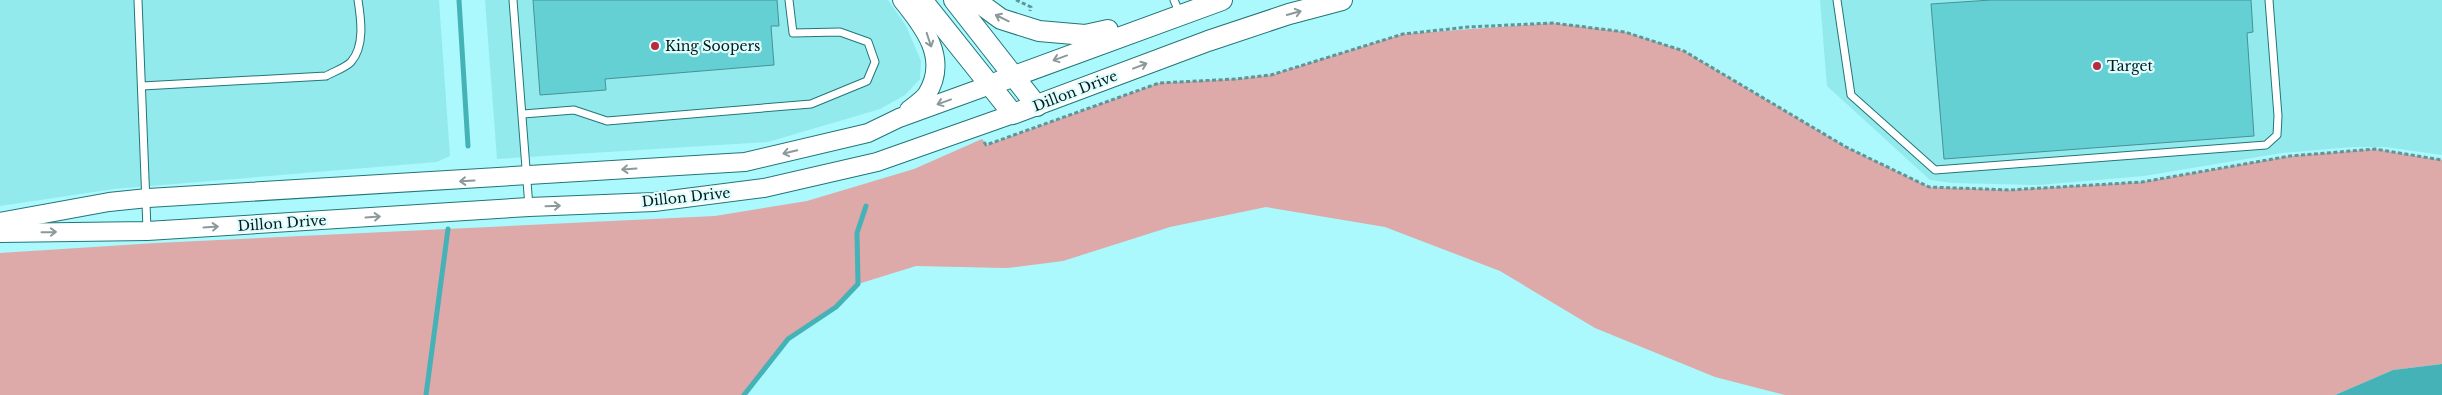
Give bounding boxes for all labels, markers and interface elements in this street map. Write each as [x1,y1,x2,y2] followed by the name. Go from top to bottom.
[1285,8,1301,17] one-way arrow
[995,13,1010,22] one-way arrow
[925,32,934,47] one-way arrow
[665,37,760,55] place label: King Soopers
[649,40,661,52] marker: King Soopers
[1053,54,1069,63] one-way arrow
[2107,57,2154,75] place label: Target
[2091,60,2103,72] marker: Target
[1133,61,1148,70] one-way arrow
[1030,67,1120,115] street label: Dillon Drive
[937,98,952,107] one-way arrow
[782,148,798,157] one-way arrow
[621,164,637,174] one-way arrow
[459,176,475,185] one-way arrow
[641,183,731,211] street label: Dillon Drive
[545,202,561,211] one-way arrow
[237,211,327,235] street label: Dillon Drive
[365,212,381,221] one-way arrow
[203,223,219,232] one-way arrow
[40,227,56,237] one-way arrow

